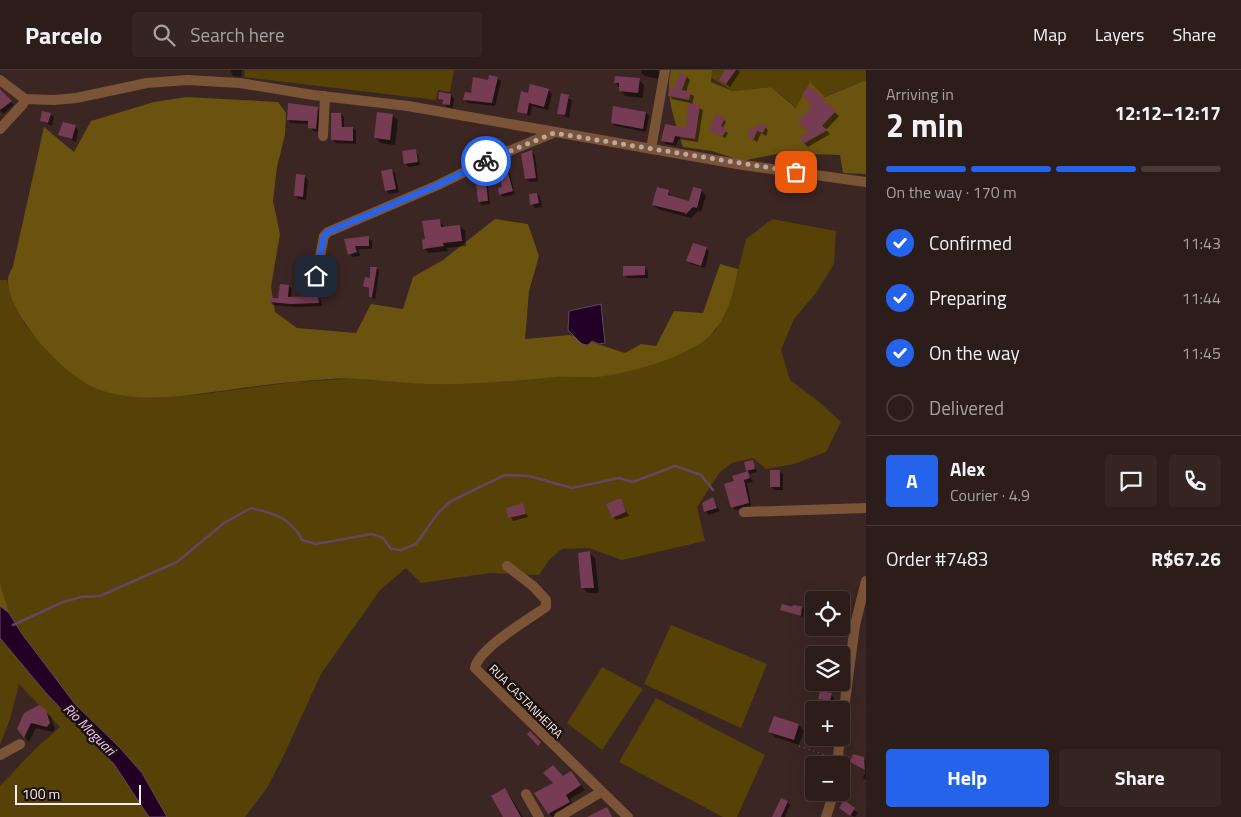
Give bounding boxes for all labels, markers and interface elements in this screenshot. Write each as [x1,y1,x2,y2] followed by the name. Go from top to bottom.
[132,12,482,57] search box
[25,17,102,53] text: Parcelo
[190,20,285,49] text: Search here
[150,21,178,49] icon: search
[1033,21,1067,48] text: Map
[1095,21,1144,48] text: Layers
[1172,21,1216,48] text: Share
[886,82,954,106] text: Arriving in
[1114,98,1221,127] text: 12:12–12:17
[886,101,964,149] text: 2 min
[461,136,511,186] courier
[472,147,500,175] icon: bike
[775,151,817,193] pin
[782,158,810,186] icon: bag
[886,180,1017,204] text: On the way · 170 m
[929,228,1012,257] text: Confirmed
[886,229,914,257] icon: check
[1182,231,1221,255] text: 11:43
[295,255,337,297] pin
[302,262,330,290] icon: home
[929,283,1006,312] text: Preparing
[886,284,914,312] icon: check
[1182,286,1221,310] text: 11:44
[929,338,1020,367] text: On the way
[886,339,914,367] icon: check
[1182,341,1221,365] text: 11:45
[929,393,1004,422] text: Delivered
[950,454,985,483] text: Alex
[1105,455,1157,507] button: chat
[1169,455,1221,507] button: phone
[906,466,918,495] text: A
[950,483,1030,507] text: Courier · 4.9
[886,544,988,573] text: Order #7483
[1151,544,1221,573] text: R$67.26
[805,591,850,801] map controls
[805,591,850,636] button: locate
[805,646,850,691] button: layers
[485,660,567,742] street label: RUA CASTANHEIRA
[59,698,122,761] water label: Rio Maguari
[805,701,850,746] button: +
[886,749,1049,807] button: Help
[1059,749,1221,807] button: Share
[805,756,850,801] button: −
[15,782,141,805] scale bar
[22,783,60,804] text: 100 m

